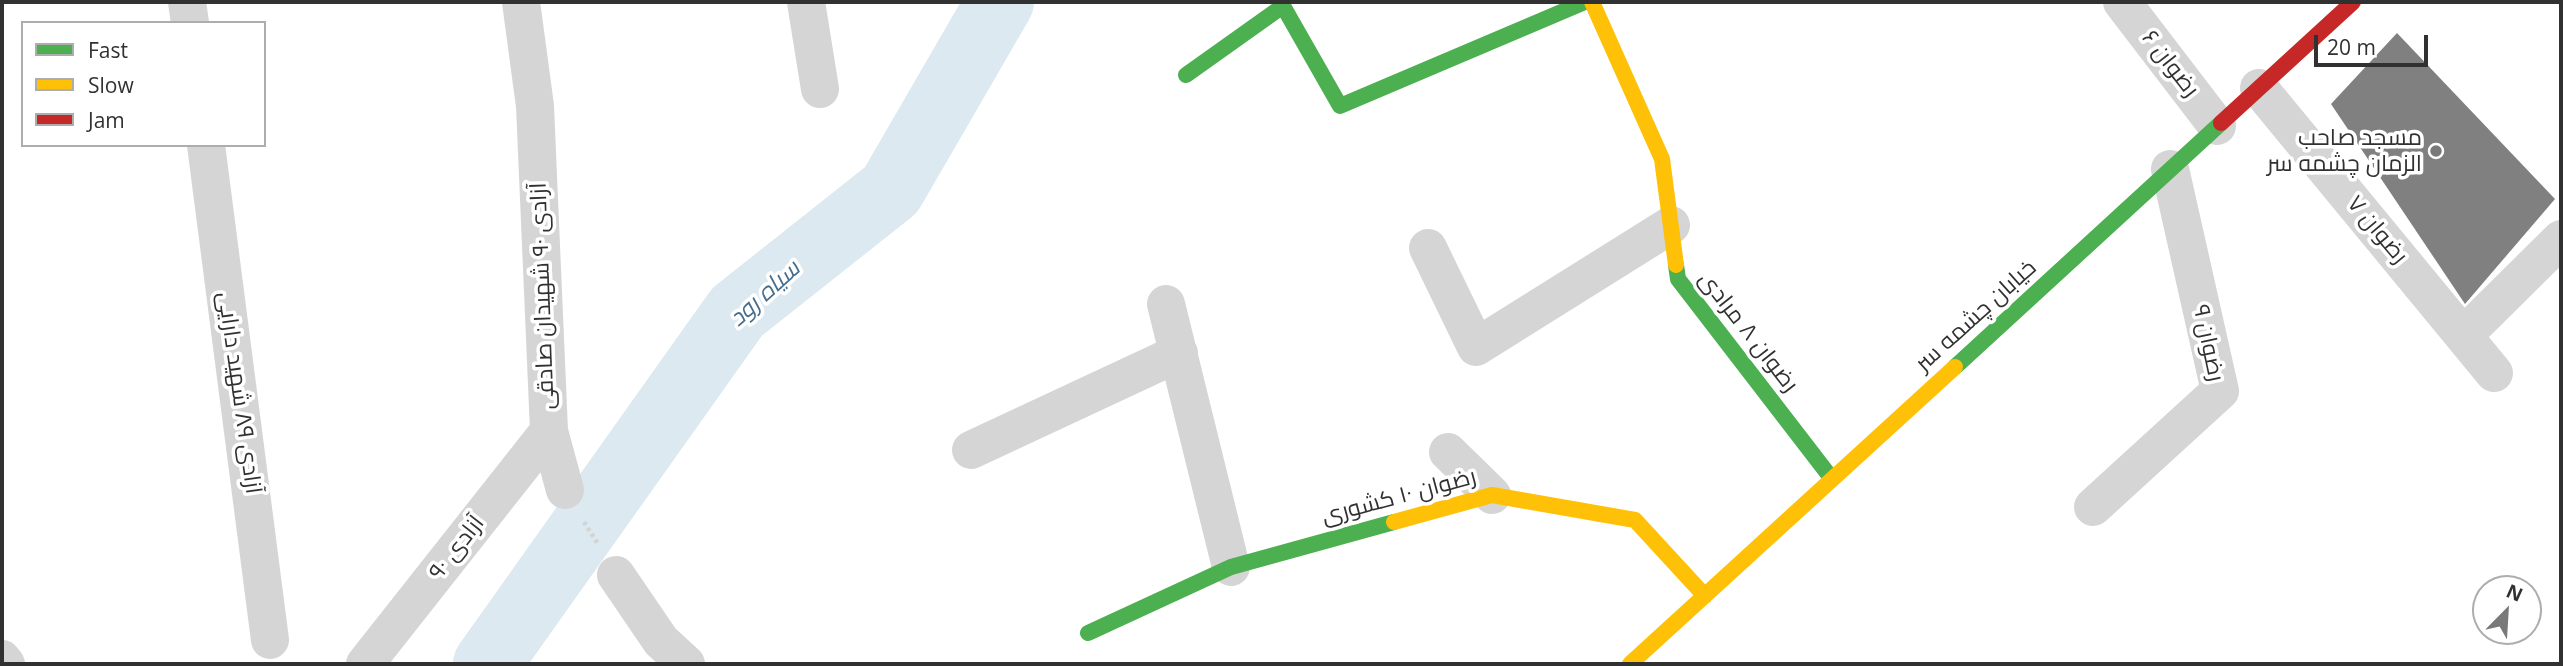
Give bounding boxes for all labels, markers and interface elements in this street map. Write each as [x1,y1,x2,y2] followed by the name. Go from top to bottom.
[21,21,266,147] legend
[2318,21,2432,65] scale bar
[2136,25,2204,103] street label: رضوان ۶
[2327,33,2376,61] text: 20 m
[88,36,128,64] text: Fast
[88,71,134,99] text: Slow
[88,106,125,134] text: Jam
[2267,124,2422,178] place label: مسجد صاحب الزمان چشمه سر
[2428,143,2444,159] marker: مسجد صاحب الزمان چشمه سر
[525,182,561,410] street label: آزادی ۹۰ شهیدان صادقی
[2341,190,2413,270] street label: رضوان ۷
[1910,254,2042,378] street label: خیابان چشمه سر
[724,255,806,333] water label: سیاه رود
[1692,266,1804,398] street label: رضوان ۸ مرادی
[211,290,267,496] street label: آزادی ۸۹ شهید دارایی
[2186,302,2230,384] street label: رضوان ۹
[1319,463,1479,531] street label: رضوان ۱۰ کشوری
[423,510,491,586] street label: آزادی ۹۰
[2472,575,2542,645] north arrow
[2502,578,2527,608] text: N

